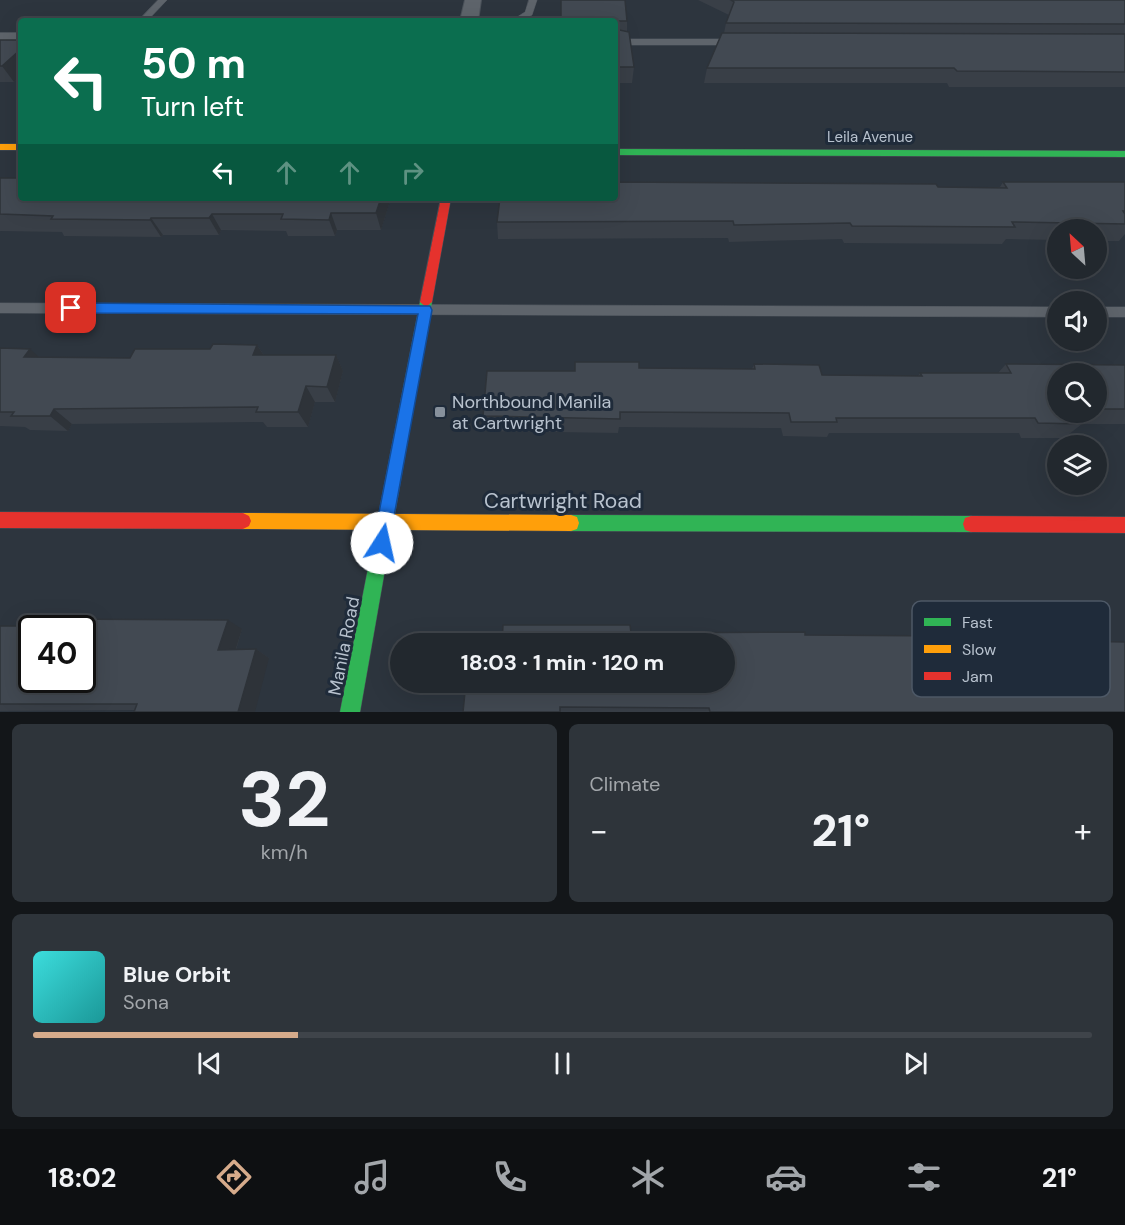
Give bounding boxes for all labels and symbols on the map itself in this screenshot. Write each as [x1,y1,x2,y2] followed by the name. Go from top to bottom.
[827,127,913,147] street label: Leila Avenue
[1047,219,1107,279] north arrow
[45,282,96,333] pin
[452,390,611,435] place label: Northbound Manila at Cartwright
[433,405,447,419] marker: Northbound Manila at Cartwright
[484,487,642,515] street label: Cartwright Road
[350,511,414,575] position arrow
[323,595,365,697] street label: Manila Road
[912,601,1110,697] legend
[962,612,993,633] text: Fast
[18,615,96,693] speed limit sign: 40
[962,639,996,660] text: Slow
[962,666,993,687] text: Jam

